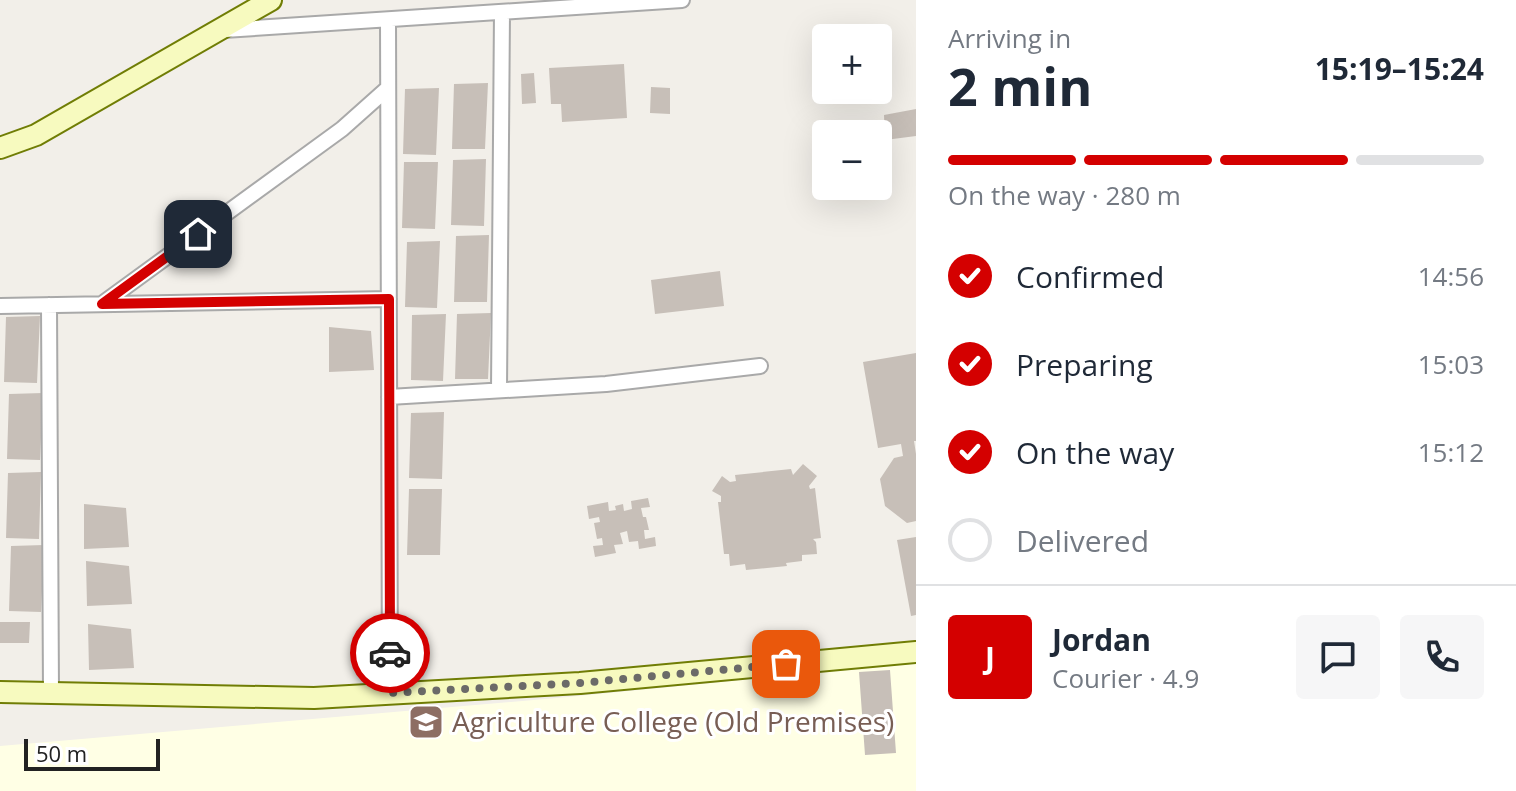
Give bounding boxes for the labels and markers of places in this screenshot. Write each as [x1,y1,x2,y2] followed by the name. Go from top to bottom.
[164,200,232,268] pin
[752,630,820,698] pin
[452,702,894,740] place label: Agriculture College (Old Premises)
[407,703,445,741] school or university icon: Agriculture College (Old Premises)

